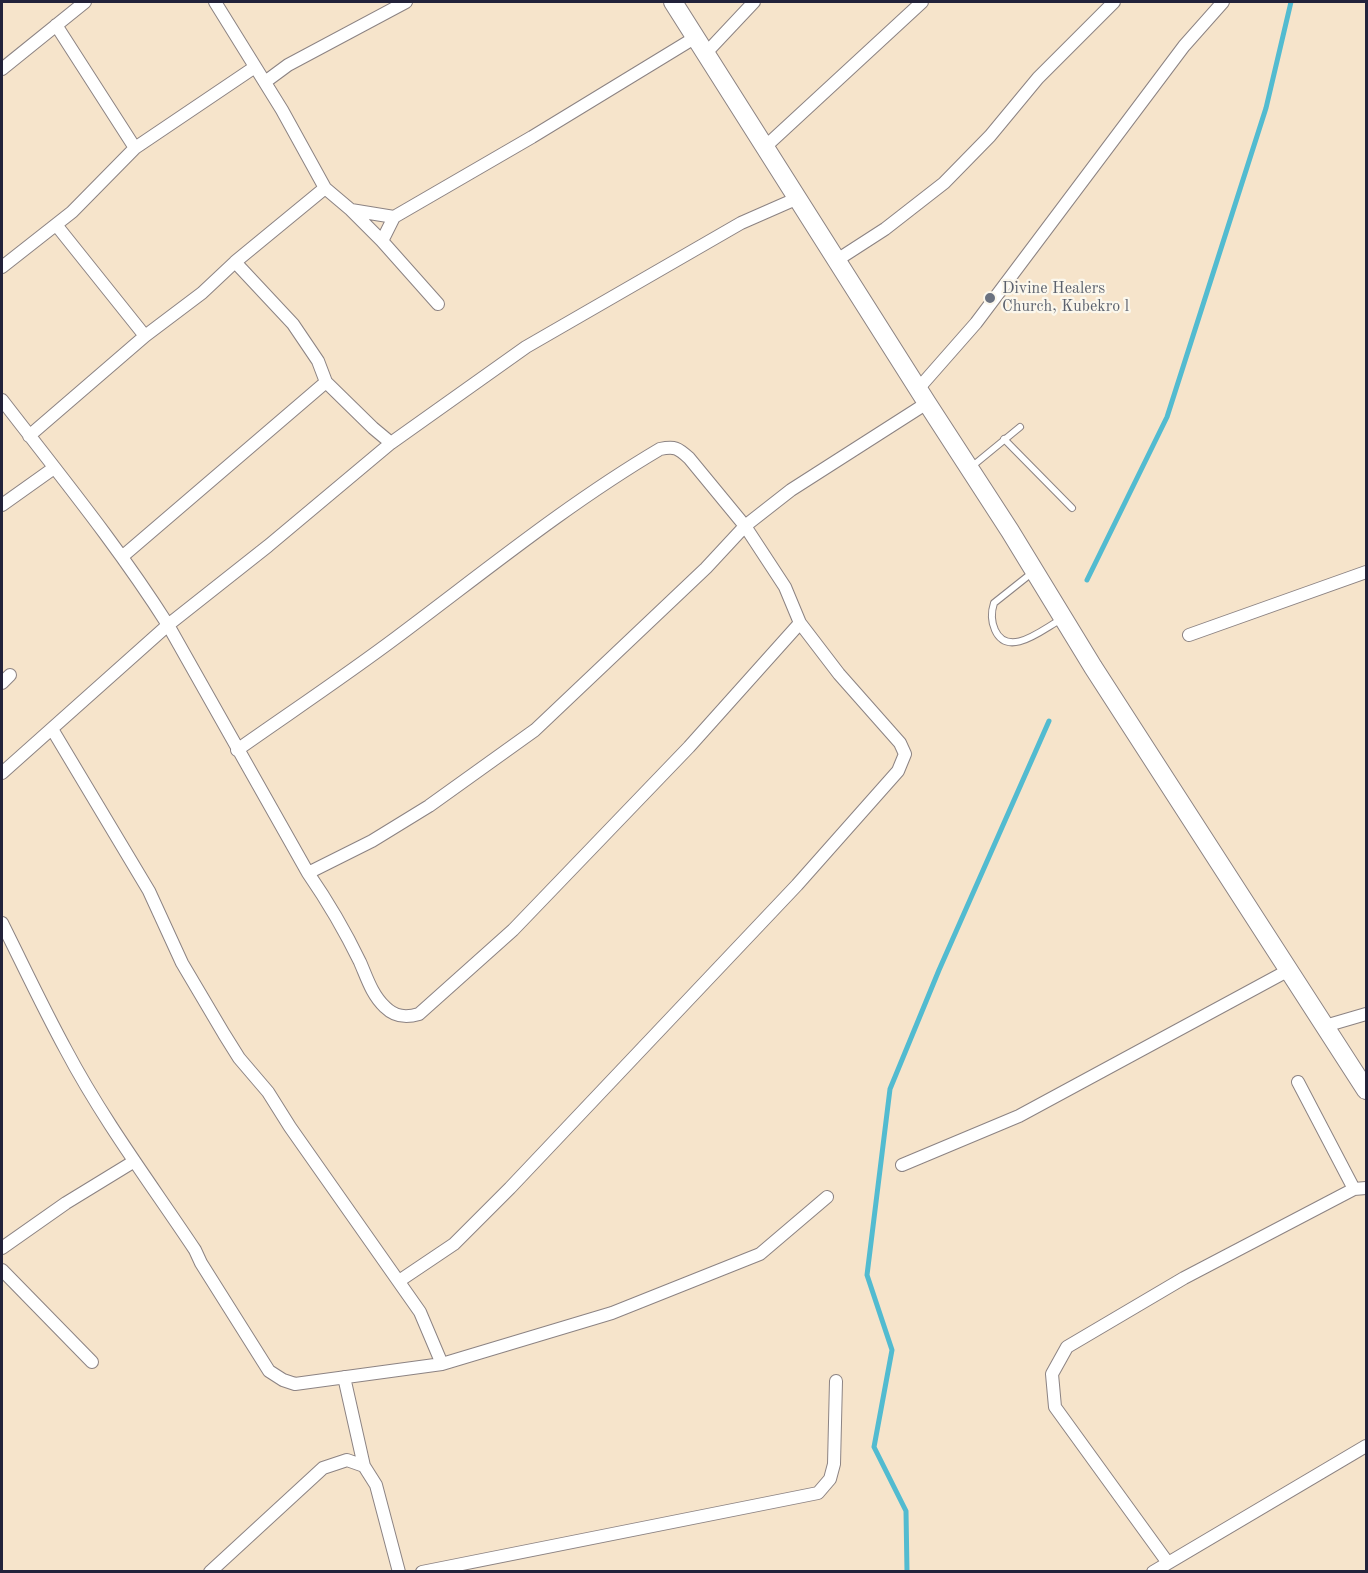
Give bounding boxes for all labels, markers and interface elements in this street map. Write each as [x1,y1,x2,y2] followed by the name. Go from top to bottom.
[1002,279,1129,317] place label: Divine Healers Church, Kubekro l
[983,291,997,305] marker: Divine Healers Church, Kubekro l

